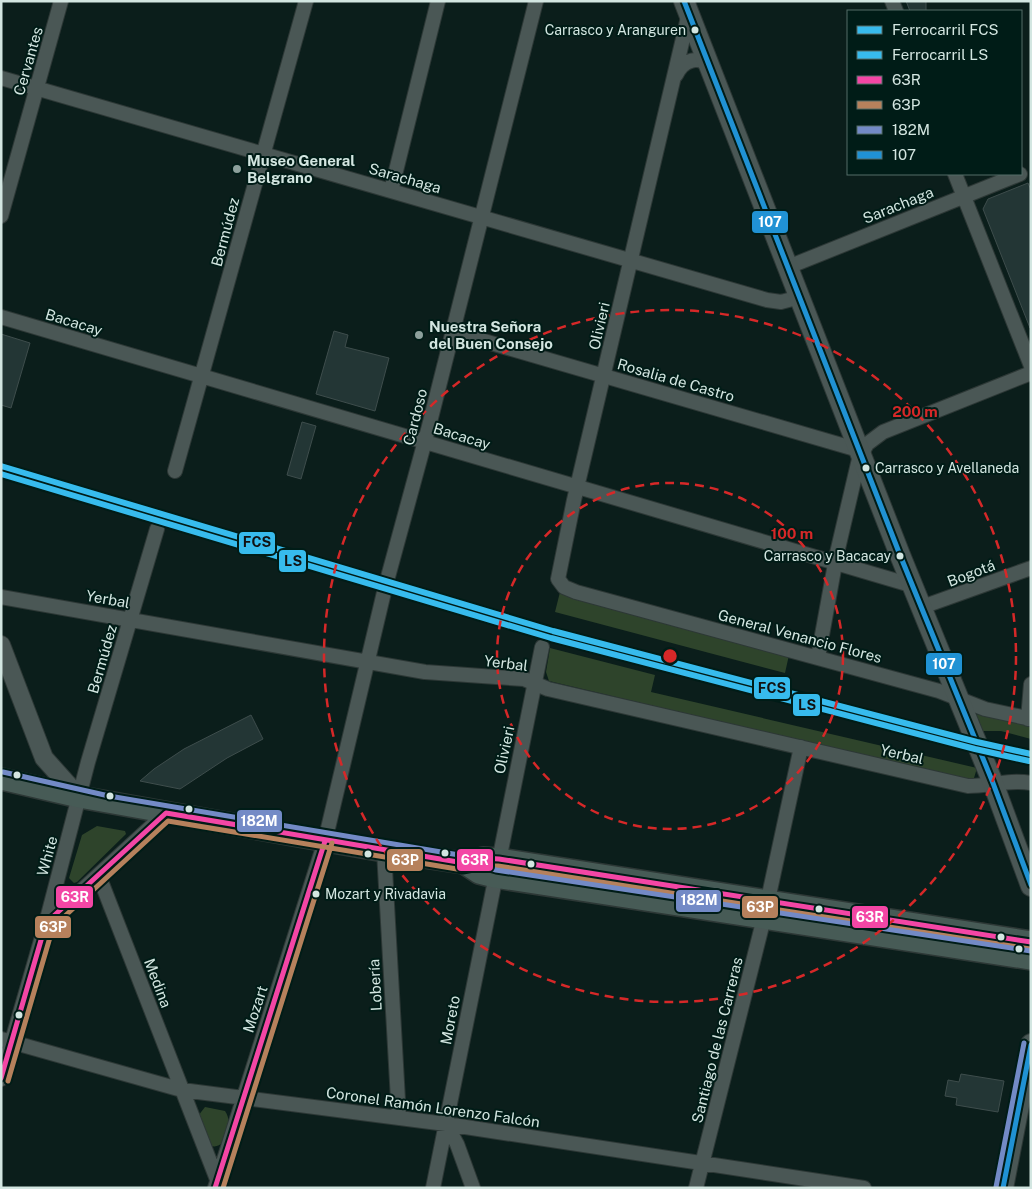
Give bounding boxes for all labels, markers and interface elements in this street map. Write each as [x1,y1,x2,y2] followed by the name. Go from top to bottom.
[847,10,1022,175] legend
[892,21,999,38] text: Ferrocarril FCS
[545,22,686,38] place label: Carrasco y Aranguren
[10,25,46,97] street label: Cervantes
[690,25,700,35] marker: Carrasco y Aranguren
[892,46,988,63] text: Ferrocarril LS
[892,71,921,88] text: 63R
[892,96,921,113] text: 63P
[892,121,930,138] text: 182M
[892,146,916,163] text: 107
[247,152,355,186] place label: Museo General Belgrano
[367,160,443,196] street label: Sarachaga
[231,163,243,175] marker: Museo General Belgrano
[860,183,936,227] street label: Sarachaga
[208,196,242,268] street label: Bermúdez
[751,210,789,234] line badge: 107
[758,214,782,230] text: 107
[585,300,613,352] street label: Olivieri
[43,305,105,339] street label: Bacacay
[429,318,553,352] place label: Nuestra Señora del Buen Consejo
[413,329,425,341] marker: Nuestra Señora del Buen Consejo
[615,355,737,405] street label: Rosalia de Castro
[400,387,430,447] street label: Cardoso
[892,403,938,420] text: 200 m
[431,419,493,453] street label: Bacacay
[875,460,1019,476] place label: Carrasco y Avellaneda
[861,463,871,473] marker: Carrasco y Avellaneda
[771,525,813,542] text: 100 m
[238,531,276,555] line badge: FCS
[243,534,271,550] text: FCS
[764,548,892,564] place label: Carrasco y Bacacay
[278,549,307,573] line badge: LS
[895,551,905,561] marker: Carrasco y Bacacay
[284,553,302,569] text: LS
[945,556,997,590] street label: Bogotá
[85,587,131,611] street label: Yerbal
[716,606,884,666] street label: General Venancio Flores
[84,623,120,695] street label: Bermúdez
[661,647,679,665] centre of rings
[483,652,529,674] street label: Yerbal
[925,652,963,676] line badge: 107
[932,656,956,672] text: 107
[753,676,791,700] line badge: FCS
[758,680,786,696] text: FCS
[792,693,821,717] line badge: LS
[798,697,816,713] text: LS
[491,725,517,775] street label: Olivieri
[879,741,925,767] street label: Yerbal
[12,770,22,780] unlabelled marker
[105,791,115,801] unlabelled marker
[184,804,194,814] unlabelled marker
[236,809,283,833] line badge: 182M
[240,813,278,829] text: 182M
[34,834,60,878] street label: White
[386,848,424,872] line badge: 63P
[440,848,450,858] unlabelled marker
[456,848,494,872] line badge: 63R
[363,849,373,859] unlabelled marker
[391,852,419,868] text: 63P
[461,852,489,868] text: 63R
[526,859,536,869] unlabelled marker
[55,885,94,909] line badge: 63R
[325,886,446,902] place label: Mozart y Rivadavia
[61,889,89,905] text: 63R
[311,889,321,899] marker: Mozart y Rivadavia
[675,889,722,913] line badge: 182M
[680,892,718,908] text: 182M
[741,895,779,919] line badge: 63P
[746,899,774,915] text: 63P
[814,904,824,914] unlabelled marker
[851,905,889,929] line badge: 63R
[856,909,884,925] text: 63R
[34,915,72,939] line badge: 63P
[39,919,67,935] text: 63P
[996,932,1006,942] unlabelled marker
[1014,944,1024,954] unlabelled marker
[688,955,746,1125] street label: Santiago de las Carreras
[141,956,175,1010] street label: Medina
[365,959,385,1011] street label: Lobería
[239,983,271,1035] street label: Mozart
[437,994,463,1046] street label: Moreto
[14,1010,24,1020] unlabelled marker
[325,1084,541,1130] street label: Coronel Ramón Lorenzo Falcón

